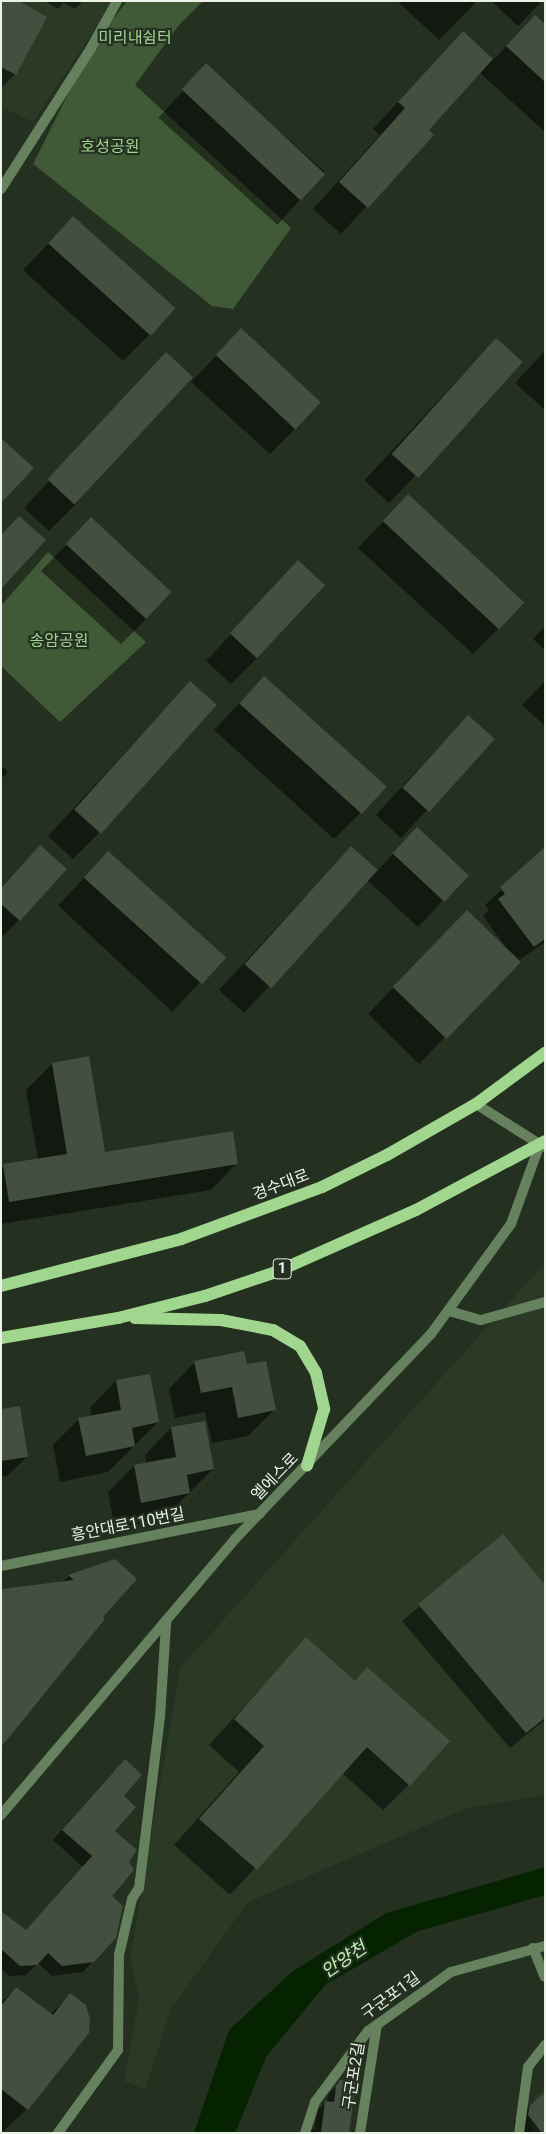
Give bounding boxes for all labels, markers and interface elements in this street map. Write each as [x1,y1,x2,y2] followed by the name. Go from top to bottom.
[98,28,172,48] park label: 미리내쉼터
[81,137,139,157] park label: 호성공원
[30,631,88,651] park label: 송암공원
[250,1165,312,1205] street label: 경수대로
[272,1256,292,1282] road number: 1
[248,1449,302,1505] street label: 엘에스로
[70,1505,186,1545] street label: 흥안대로110번길
[317,1937,371,1983] water label: 안양천
[358,1968,424,2024] street label: 구군포1길
[339,2041,369,2111] street label: 구군포2길

